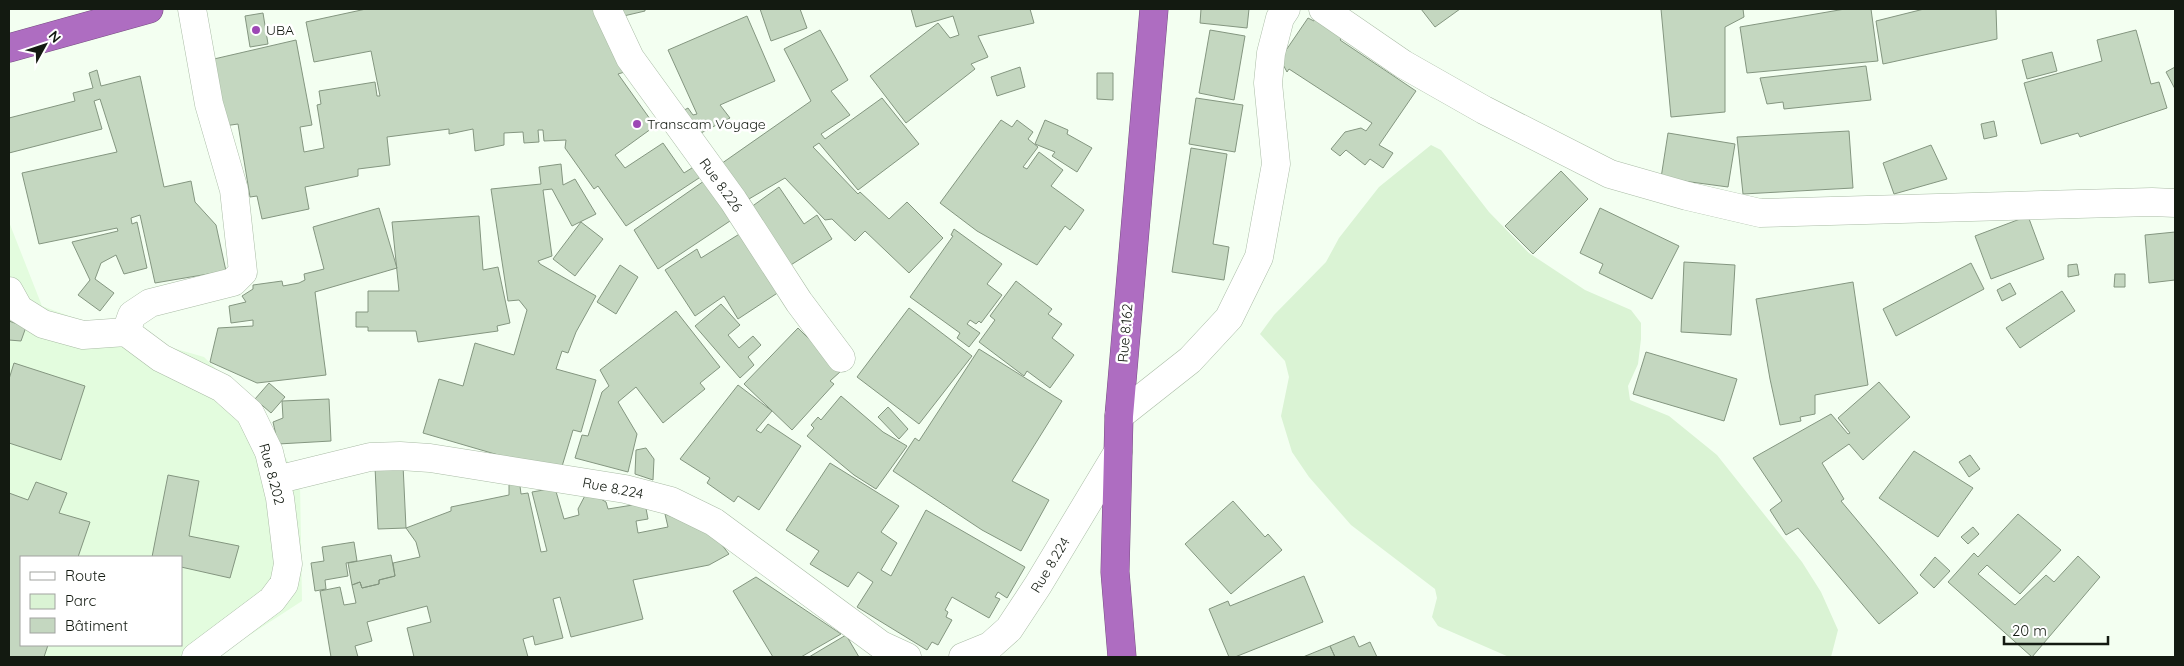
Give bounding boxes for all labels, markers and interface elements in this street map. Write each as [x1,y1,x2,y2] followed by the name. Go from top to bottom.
[20,20,70,70] north arrow
[266,21,294,39] place label: UBA
[250,24,262,36] marker: UBA
[45,27,65,46] text: N
[647,115,766,133] place label: Transcam Voyage
[631,118,643,130] marker: Transcam Voyage
[695,155,747,216] street label: Rue 8.226
[1113,303,1137,363] street label: Rue 8.162
[255,441,289,507] street label: Rue 8.202
[581,473,645,503] street label: Rue 8.224
[1026,534,1074,596] street label: Rue 8.224
[20,556,182,646] legend
[65,566,106,585] text: Route
[65,591,96,610] text: Parc
[2004,614,2108,646] scale bar
[65,616,128,635] text: Bâtiment
[2012,621,2047,640] text: 20 m

